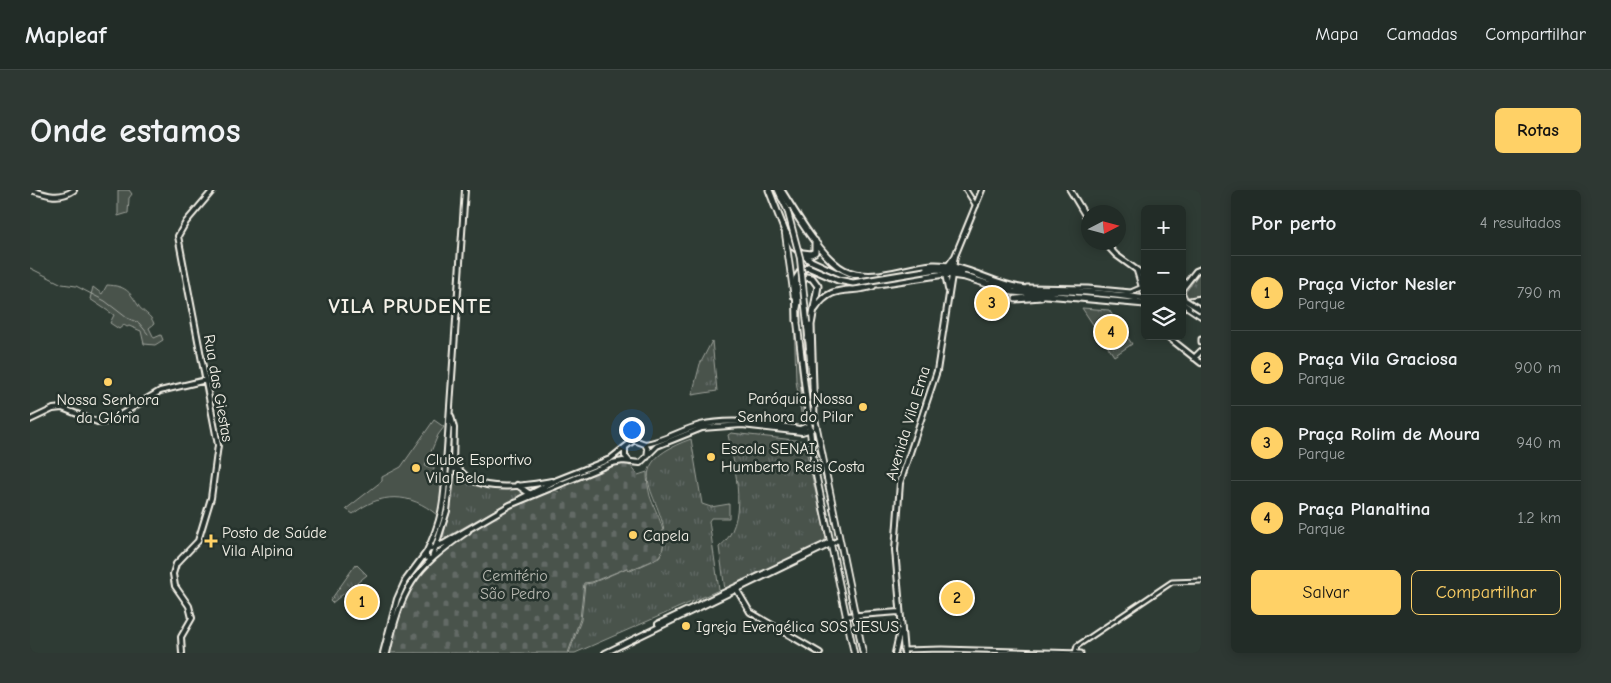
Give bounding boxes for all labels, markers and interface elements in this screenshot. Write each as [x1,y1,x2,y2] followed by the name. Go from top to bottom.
[25,21,106,49] text: Mapleaf
[1315,24,1358,45] text: Mapa
[1386,24,1457,45] text: Camadas
[1485,24,1586,45] text: Compartilhar
[1495,108,1581,153] button: Rotas
[30,110,241,151] text: Onde estamos
[1081,205,1126,250] north arrow
[1141,205,1186,340] map controls
[1141,205,1186,250] button: +
[1251,211,1336,235] text: Por perto
[1480,214,1561,232] text: 4 resultados
[1141,250,1186,295] button: −
[1298,273,1456,295] text: Praça Victor Nesler
[976,284,1008,322] pin: 3
[1264,284,1270,302] text: 1
[1517,284,1561,302] text: 790 m
[328,294,492,318] district label: VILA PRUDENTE
[1141,295,1186,340] button: layers
[1298,295,1345,313] text: Parque
[1095,313,1127,351] pin: 4
[200,333,236,444] street label: Rua das Giestas
[1298,348,1458,370] text: Praça Vila Graciosa
[1263,359,1271,377] text: 2
[1514,359,1561,377] text: 900 m
[882,364,934,483] street label: Avenida Vila Ema
[1298,370,1345,388] text: Parque
[102,376,114,388] marker: Nossa Senhora da Glória
[738,390,854,426] place label: Paróquia Nossa Senhora do Pilar
[57,391,159,427] place label: Nossa Senhora da Glória
[857,401,869,413] marker: Paróquia Nossa Senhora do Pilar
[619,417,645,443] your location
[1298,423,1480,445] text: Praça Rolim de Moura
[1263,434,1271,452] text: 3
[1516,434,1561,452] text: 940 m
[721,440,865,476] place label: Escola SENAI Humberto Reis Costa
[1298,445,1345,463] text: Parque
[426,451,532,487] place label: Clube Esportivo Vila Bela
[705,451,717,463] marker: Escola SENAI Humberto Reis Costa
[410,462,422,474] marker: Clube Esportivo Vila Bela
[1298,498,1431,520] text: Praça Planaltina
[1263,509,1271,527] text: 4
[1518,509,1561,527] text: 1.2 km
[1298,520,1345,538] text: Parque
[222,524,327,560] place label: Posto de Saúde Vila Alpina
[643,527,689,545] place label: Capela
[627,529,639,541] marker: Capela
[204,534,218,548] marker: Posto de Saúde Vila Alpina
[480,567,550,603] park label: Cemitério São Pedro
[1251,570,1401,615] button: Salvar
[1411,570,1561,615] button: Compartilhar
[941,579,973,617] pin: 2
[346,583,378,621] pin: 1
[696,618,899,636] place label: Igreja Evengélica SOS JESUS
[680,620,692,632] marker: Igreja Evengélica SOS JESUS

